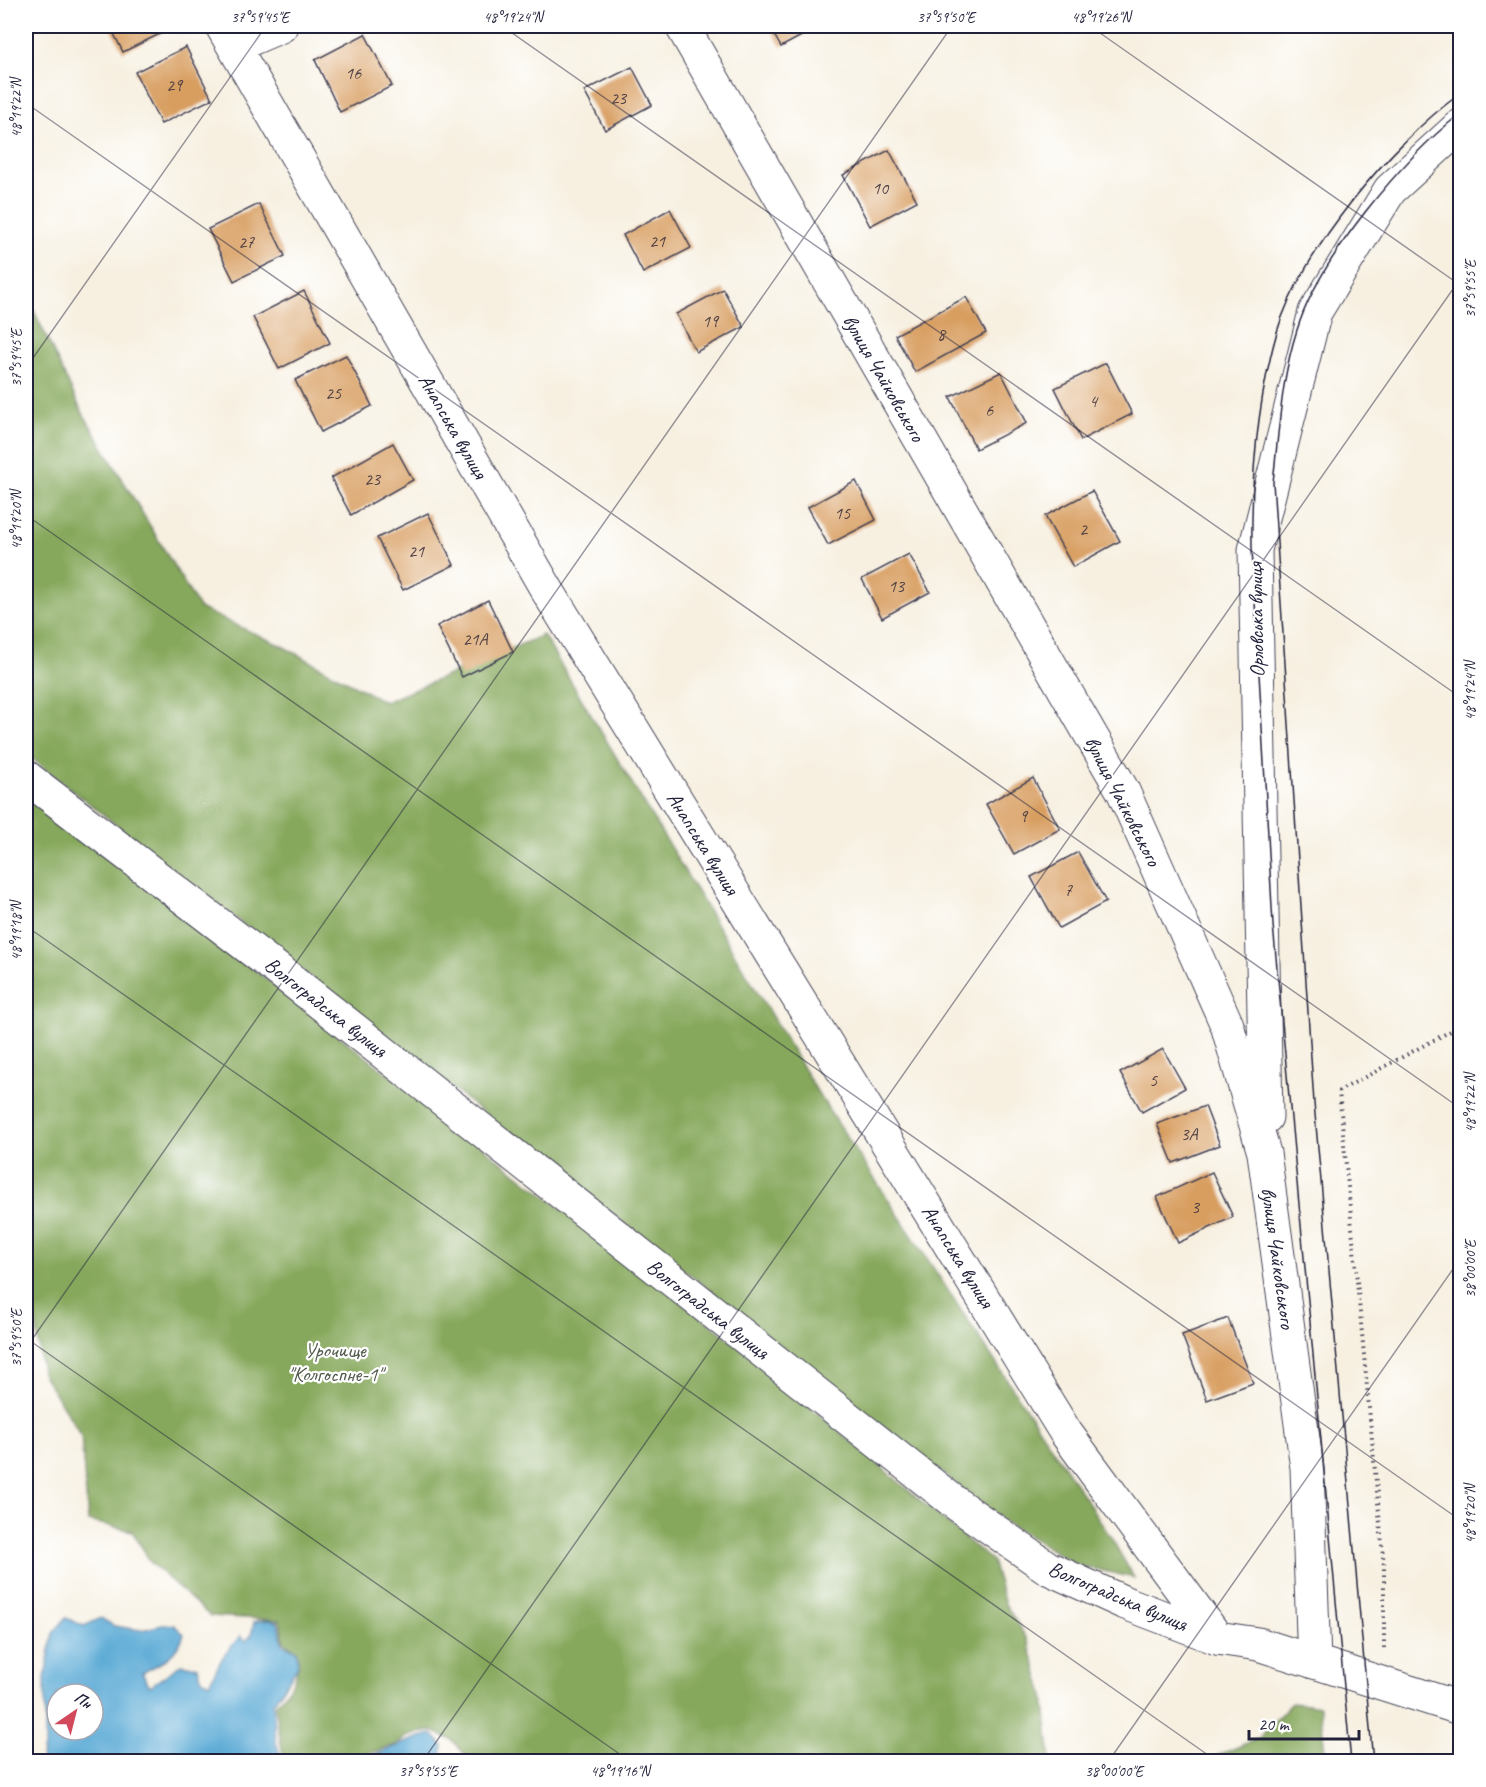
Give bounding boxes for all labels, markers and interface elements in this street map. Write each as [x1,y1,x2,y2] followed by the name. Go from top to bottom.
[231,8,291,27] text: 37°59'45"E
[483,8,546,27] text: 48°19'24"N
[917,8,977,27] text: 37°59'50"E
[1071,8,1134,27] text: 48°19'26"N
[345,62,362,84] house number: 16
[166,74,184,96] house number: 29
[7,75,26,138] text: 48°19'22"N
[610,87,628,109] house number: 23
[872,177,890,199] house number: 10
[649,230,666,252] house number: 21
[238,231,255,253] house number: 27
[1461,258,1480,318] text: 37°59'55"E
[702,310,720,332] house number: 19
[837,310,932,448] street label: вулиця Чайковського
[937,323,947,345] house number: 8
[7,327,26,387] text: 37°59'45"E
[413,369,494,484] street label: Анапська вулиця
[325,382,342,404] house number: 25
[1089,390,1099,412] house number: 4
[985,399,994,421] house number: 6
[364,468,382,490] house number: 23
[7,487,26,550] text: 48°19'20"N
[834,502,851,524] house number: 15
[1079,518,1089,540] house number: 2
[408,540,425,562] house number: 21
[1242,561,1270,678] street label: Орловська вулиця
[888,575,906,597] house number: 13
[462,628,489,650] house number: 21А
[1461,658,1480,721] text: 48°19'24"N
[1079,732,1168,872] street label: вулиця Чайковського
[661,787,746,900] street label: Анапська вулиця
[1019,805,1029,827] house number: 9
[1064,879,1073,901] house number: 7
[7,898,26,961] text: 48°19'18"N
[260,951,394,1064] street label: Волгоградська вулиця
[1149,1069,1158,1091] house number: 5
[1461,1070,1480,1133] text: 48°19'22"N
[1180,1123,1199,1145] house number: 3А
[1255,1186,1301,1332] street label: вулиця Чайковського
[1191,1196,1201,1218] house number: 3
[916,1200,1001,1313] street label: Анапська вулиця
[1461,1238,1480,1298] text: 38°00'00"E
[642,1253,776,1366] street label: Волгоградська вулиця
[7,1307,26,1367] text: 37°59'50"E
[288,1337,386,1387] park label: Урочище "Колгоспне-1"
[1461,1481,1480,1544] text: 48°19'20"N
[1045,1555,1193,1637] street label: Волгоградська вулиця
[45,1682,105,1742] north arrow
[70,1688,96,1714] text: Пн
[1249,1703,1358,1741] scale bar
[1258,1713,1291,1735] text: 20 m
[399,1762,459,1781] text: 37°59'55"E
[590,1762,653,1781] text: 48°19'16"N
[1085,1762,1145,1781] text: 38°00'00"E

